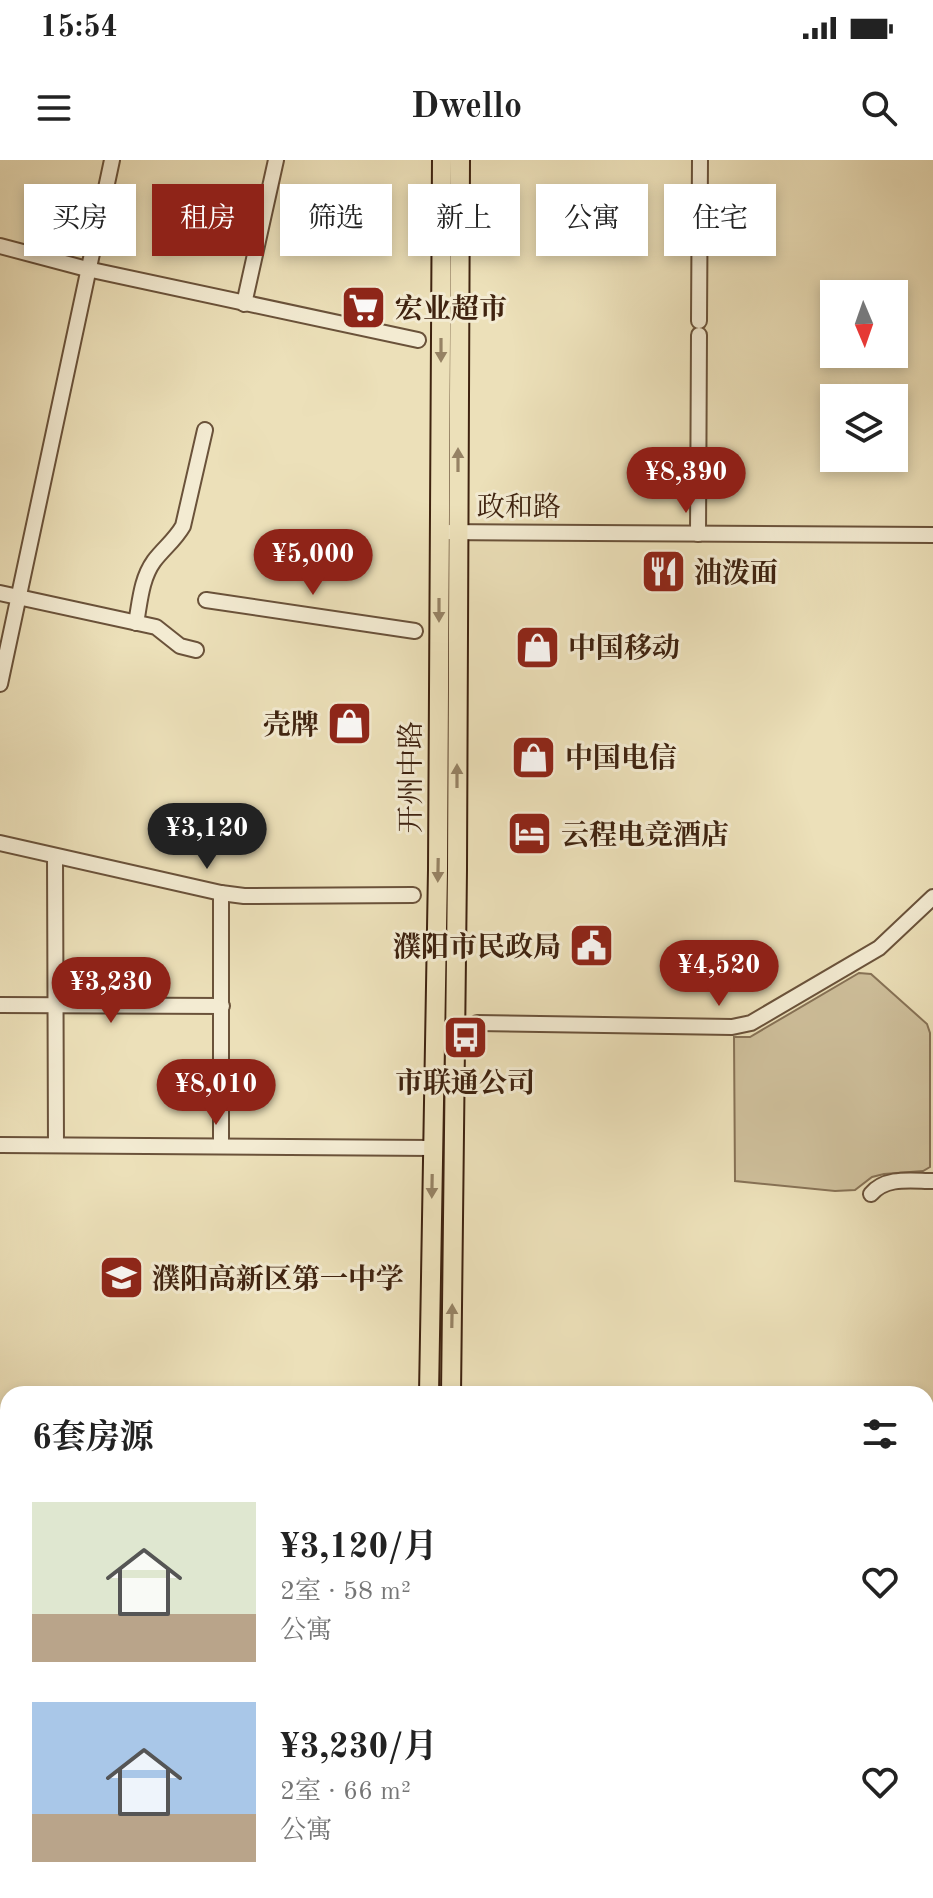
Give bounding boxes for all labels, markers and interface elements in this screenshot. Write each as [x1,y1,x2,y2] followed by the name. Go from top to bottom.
[40,13,118,43] text: 15:54
[32,86,76,130] icon: menu
[857,86,901,130] icon: search
[411,90,522,126] text: Dwello
[24,184,136,256] chip: 买房
[152,184,264,256] chip: 租房
[280,184,392,256] chip: 筛选
[408,184,520,256] chip: 新上
[536,184,648,256] chip: 公寓
[664,184,776,256] chip: 住宅
[820,280,908,368] north arrow
[820,280,908,472] map controls
[340,284,388,332] supermarket icon: 宏业超市
[395,293,507,325] place label: 宏业超市
[435,338,447,363] one-way arrow
[820,384,908,472] button: layers
[452,447,464,472] one-way arrow
[621,447,751,515] pin: ¥8,390
[645,460,727,486] text: ¥8,390
[477,492,561,523] street label: 政和路
[248,529,378,597] pin: ¥5,000
[272,542,354,568] text: ¥5,000
[639,548,687,596] restaurant icon: 油泼面
[694,557,778,589] place label: 油泼面
[433,598,445,623] one-way arrow
[513,623,561,671] shop icon: 中国移动
[568,633,680,664] place label: 中国移动
[326,700,374,748] shop icon: 壳牌
[263,710,319,741] place label: 壳牌
[396,721,427,833] street label: 开州中路
[510,733,558,781] shop icon: 中国电信
[565,742,677,774] place label: 中国电信
[451,763,463,788] one-way arrow
[142,803,272,871] pin: ¥3,120
[506,810,554,858] hotel icon: 云程电竞酒店
[166,816,248,842] text: ¥3,120
[561,819,729,851] place label: 云程电竞酒店
[432,858,444,883] one-way arrow
[568,922,616,970] public building icon: 濮阳市民政局
[393,931,561,963] place label: 濮阳市民政局
[654,940,784,1008] pin: ¥4,520
[678,953,760,979] text: ¥4,520
[46,957,176,1025] pin: ¥3,230
[70,970,152,996] text: ¥3,230
[441,1014,489,1062] bus stop icon: 市联通公司
[151,1059,281,1127] pin: ¥8,010
[395,1067,535,1099] place label: 市联通公司
[175,1072,257,1098] text: ¥8,010
[426,1174,439,1199] one-way arrow
[97,1254,145,1302] school or university icon: 濮阳高新区第一中学
[152,1263,404,1295] place label: 濮阳高新区第一中学
[446,1303,458,1328] one-way arrow
[858,1412,902,1456] icon: filters
[32,1422,154,1456] text: 6套房源
[280,1531,437,1565] text: ¥3,120/月
[96,1534,192,1630] icon: home
[858,1560,902,1604] icon: heart
[280,1579,411,1605] text: 2室 · 58 m²
[280,1618,332,1644] text: 公寓
[280,1731,437,1765] text: ¥3,230/月
[96,1734,192,1830] icon: home
[858,1760,902,1804] icon: heart
[280,1779,411,1805] text: 2室 · 66 m²
[280,1818,332,1844] text: 公寓

